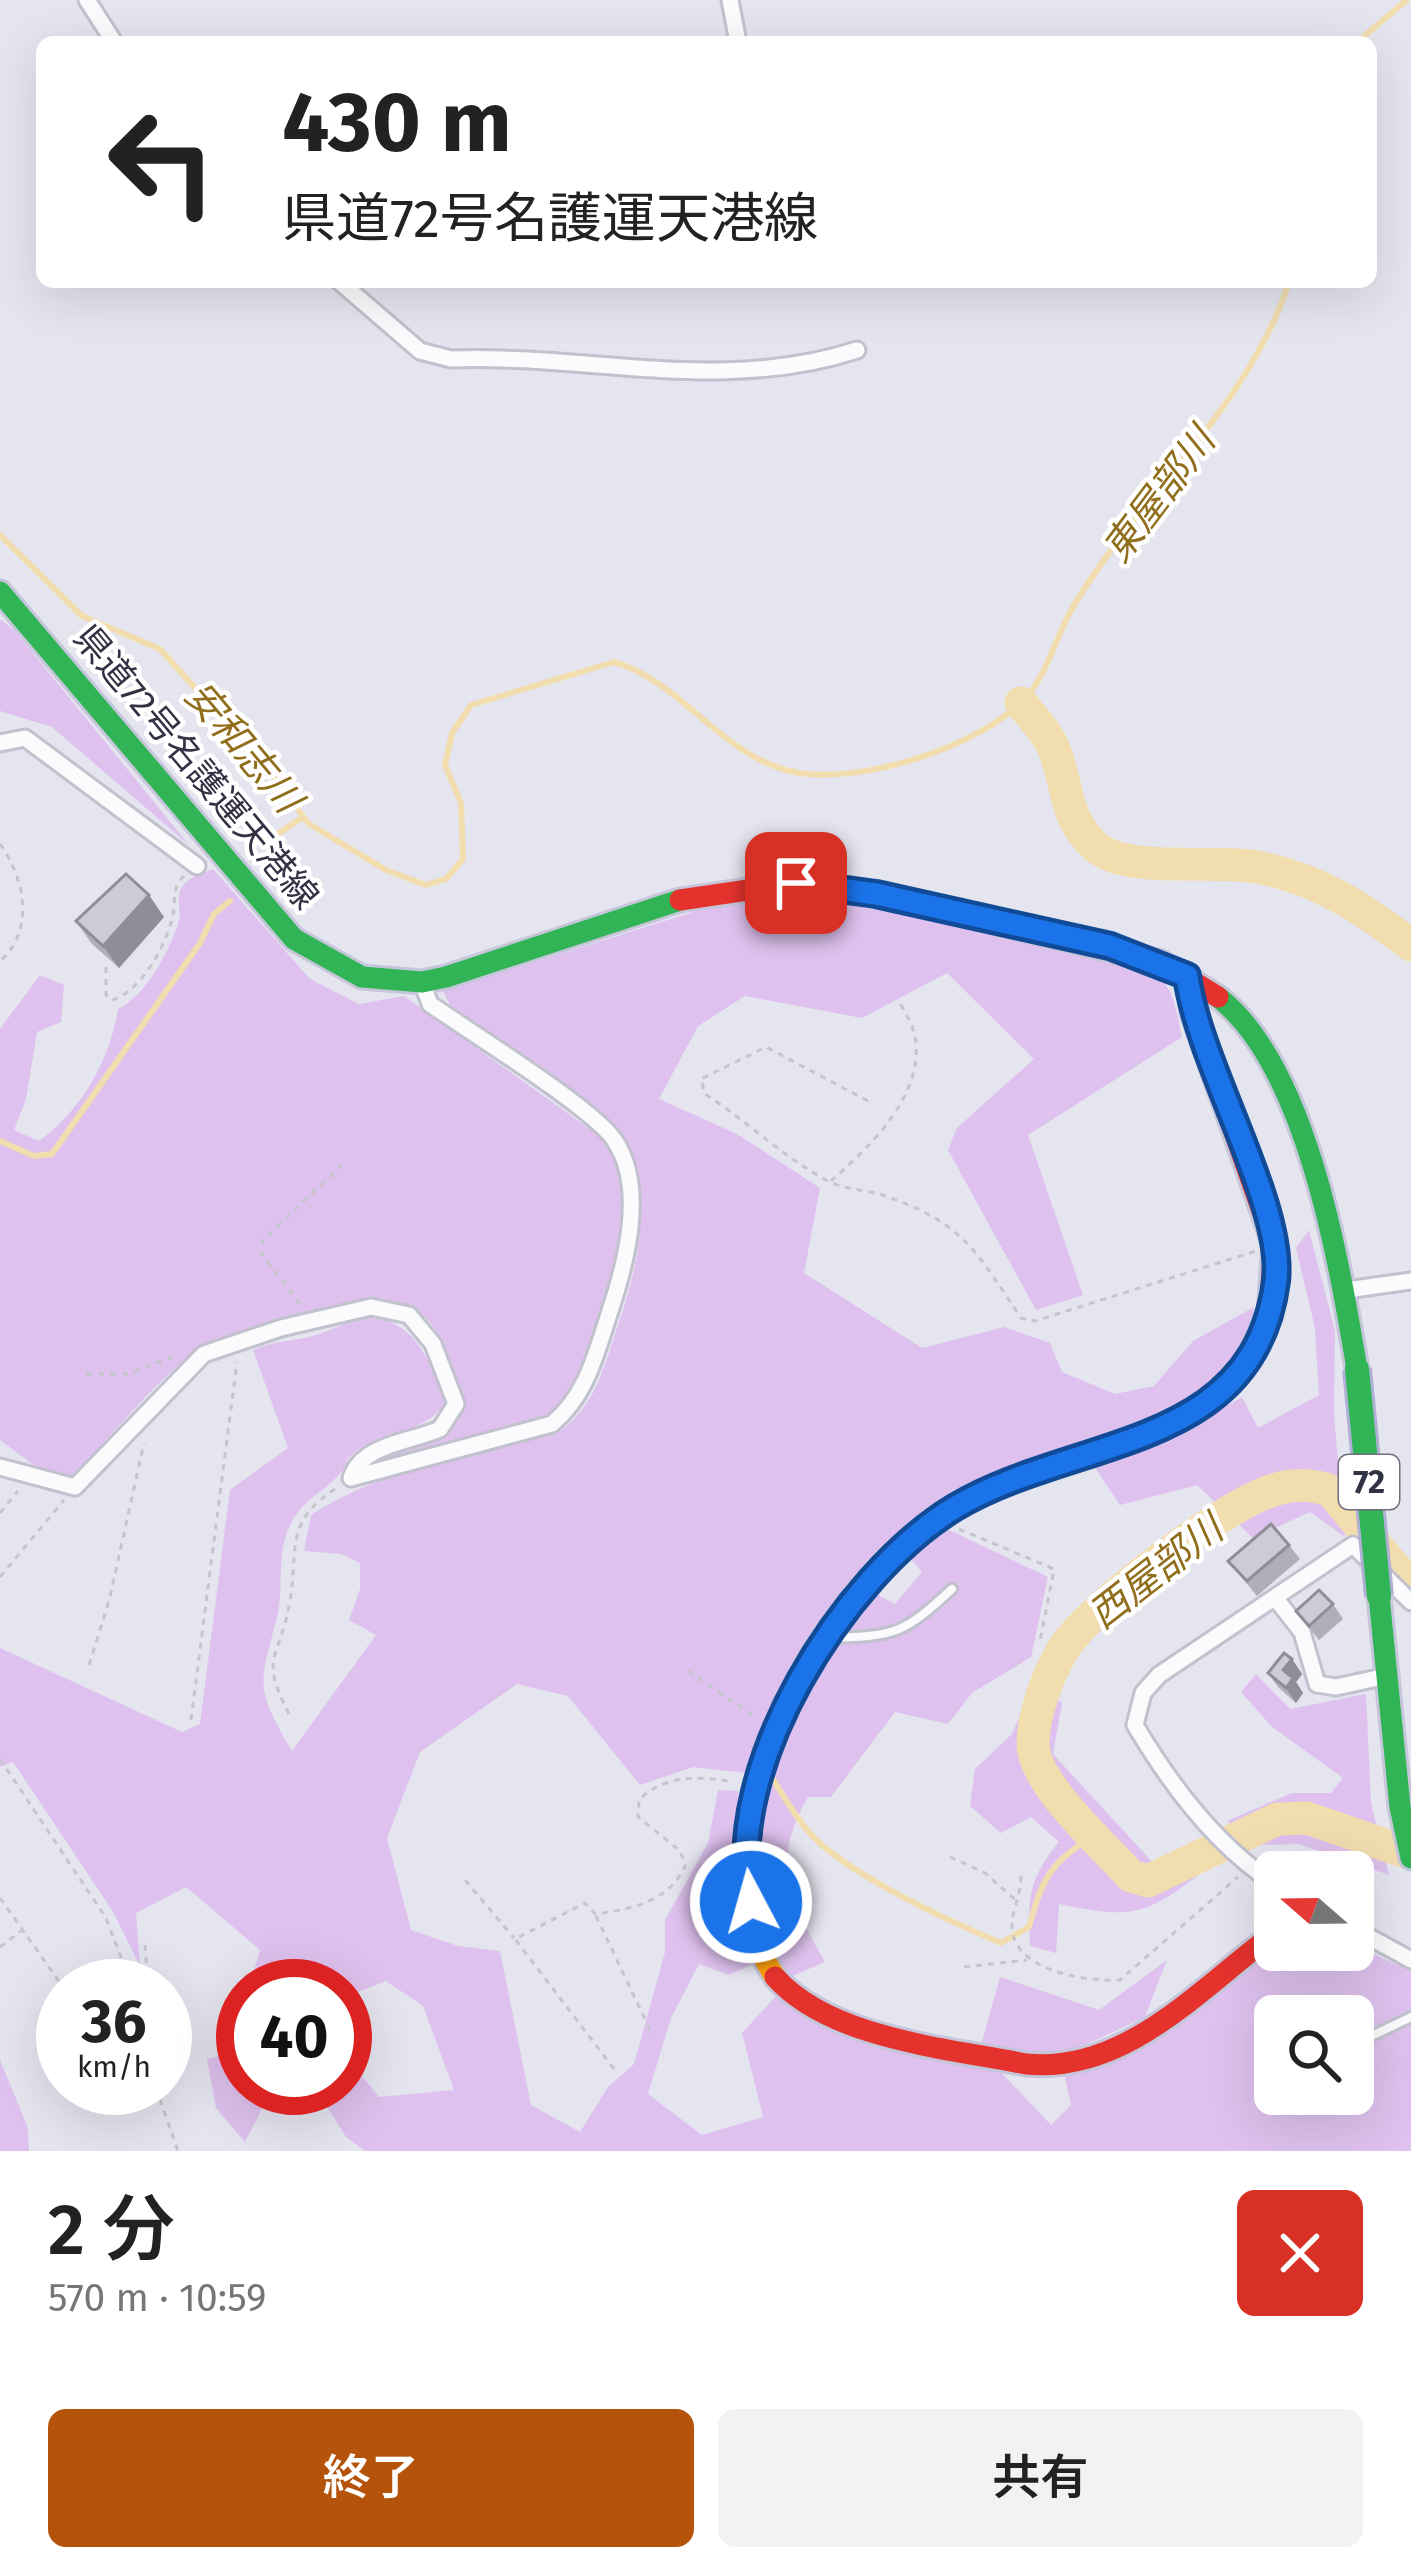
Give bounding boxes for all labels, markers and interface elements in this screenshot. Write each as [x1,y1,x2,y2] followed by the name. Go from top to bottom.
[282,72,512,173] text: 430 m
[84,84,240,240] icon: left
[282,187,818,251] text: 県道72号名護運天港線
[1094,416,1227,571] water label: 東屋部川
[64,616,328,918] street label: 県道72号名護運天港線
[175,672,313,825] water label: 安和志川
[745,832,847,934] pin
[763,850,829,916] icon: arrive
[1339,1455,1399,1509] road number: 72
[1080,1503,1235,1638] water label: 西屋部川
[688,1839,814,1965] position arrow
[1254,1851,1374,1971] north arrow
[1254,1851,1374,2115] map controls
[216,1959,372,2115] speed limit sign: 40
[81,1986,147,2058] text: 36
[1254,1995,1374,2115] button: search
[77,2049,151,2085] text: km/h
[48,2187,174,2273] text: 2 分
[1237,2190,1363,2316] button: close
[48,2275,267,2321] text: 570 m · 10:59
[48,2409,694,2547] button: 終了
[718,2409,1363,2547] button: 共有

